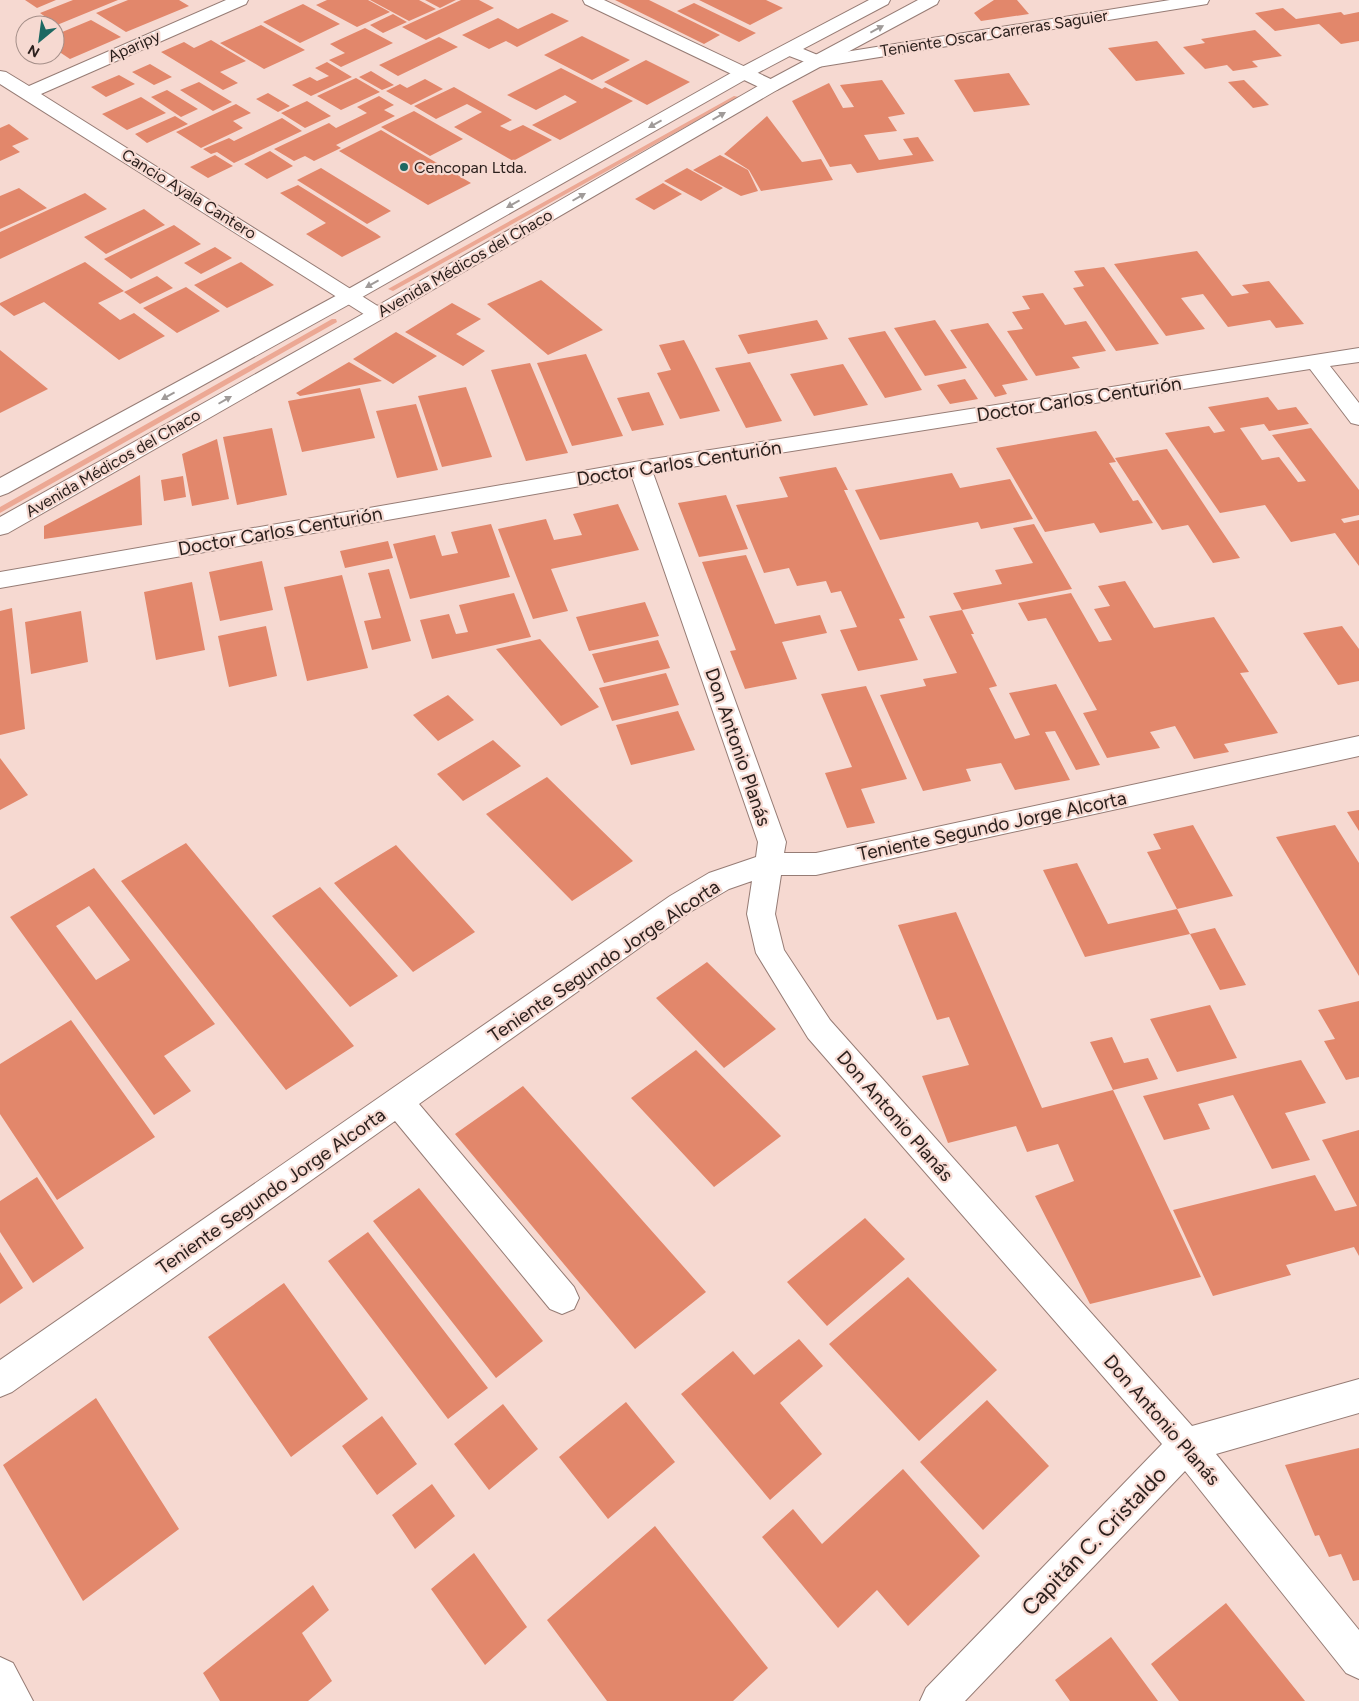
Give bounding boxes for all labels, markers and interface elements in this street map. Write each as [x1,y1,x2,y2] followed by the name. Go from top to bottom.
[879,6,1110,60] street label: Teniente Oscar Carreras Saguier
[15,15,65,65] north arrow
[870,25,885,33] one-way arrow
[105,26,164,66] street label: Aparipy
[25,41,43,61] text: N
[713,111,726,120] one-way arrow
[648,119,661,128] one-way arrow
[118,145,260,243] street label: Cancio Ayala Cantero
[414,158,527,177] place label: Cencopan Ltda.
[398,161,410,173] marker: Cencopan Ltda.
[572,193,585,202] one-way arrow
[507,199,520,208] one-way arrow
[374,205,556,321] street label: Avenida Médicos del Chaco
[365,279,378,288] one-way arrow
[975,371,1183,427] street label: Doctor Carlos Centurión
[161,392,175,400] one-way arrow
[219,395,232,404] one-way arrow
[22,405,204,521] street label: Avenida Médicos del Chaco
[575,435,783,491] street label: Doctor Carlos Centurión
[176,502,384,560] street label: Doctor Carlos Centurión
[700,665,776,829] street label: Don Antonio Planás
[856,786,1128,866] street label: Teniente Segundo Jorge Alcorta
[484,875,724,1047] street label: Teniente Segundo Jorge Alcorta
[832,1046,958,1186] street label: Don Antonio Planás
[152,1103,390,1279] street label: Teniente Segundo Jorge Alcorta
[1099,1350,1225,1490] street label: Don Antonio Planás
[1016,1461,1172,1621] street label: Capitán C. Cristaldo

